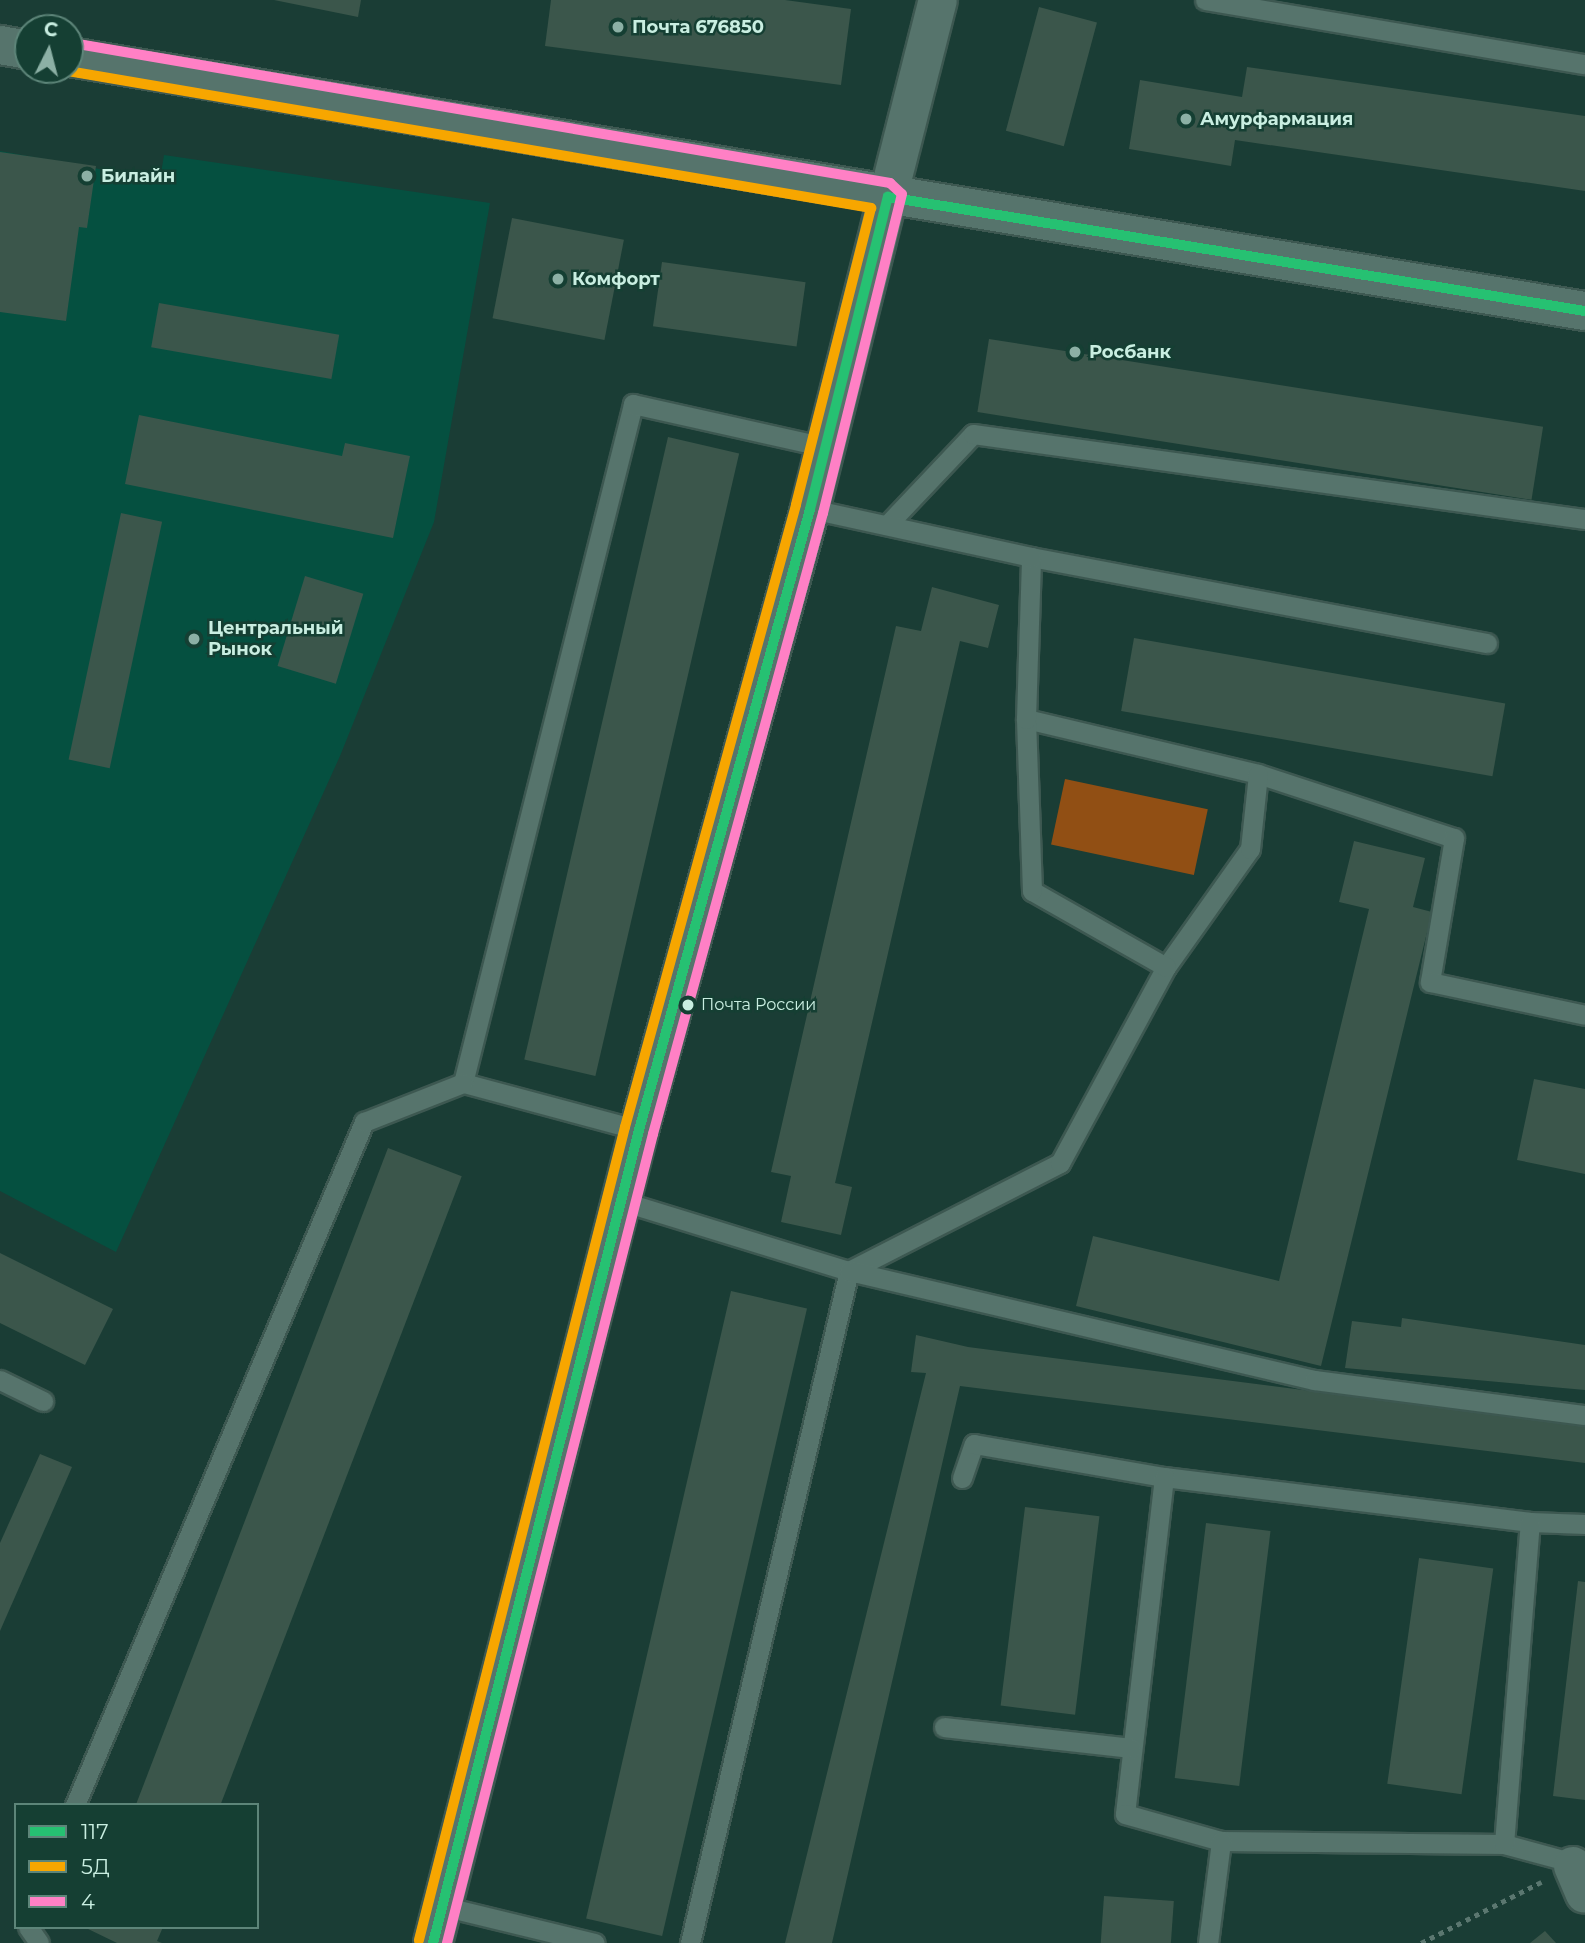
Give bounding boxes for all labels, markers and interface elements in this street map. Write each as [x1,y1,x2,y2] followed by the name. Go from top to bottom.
[14,14,84,84] north arrow
[632,16,764,38] place label: Почта 676850
[43,17,59,42] text: С
[610,19,626,35] marker: Почта 676850
[1200,108,1353,130] place label: Амурфармация
[1178,111,1194,127] marker: Амурфармация
[101,165,175,187] place label: Билайн
[79,168,95,184] marker: Билайн
[572,268,660,290] place label: Комфорт
[550,271,566,287] marker: Комфорт
[1089,341,1171,363] place label: Росбанк
[1067,344,1083,360] marker: Росбанк
[208,618,344,660] place label: Центральный Рынок
[186,631,202,647] marker: Центральный Рынок
[701,995,816,1015] place label: Почта России
[681,998,695,1012] marker: Почта России
[14,1803,259,1929] legend
[81,1819,109,1844] text: 117
[81,1854,110,1879] text: 5Д
[81,1889,95,1914] text: 4

